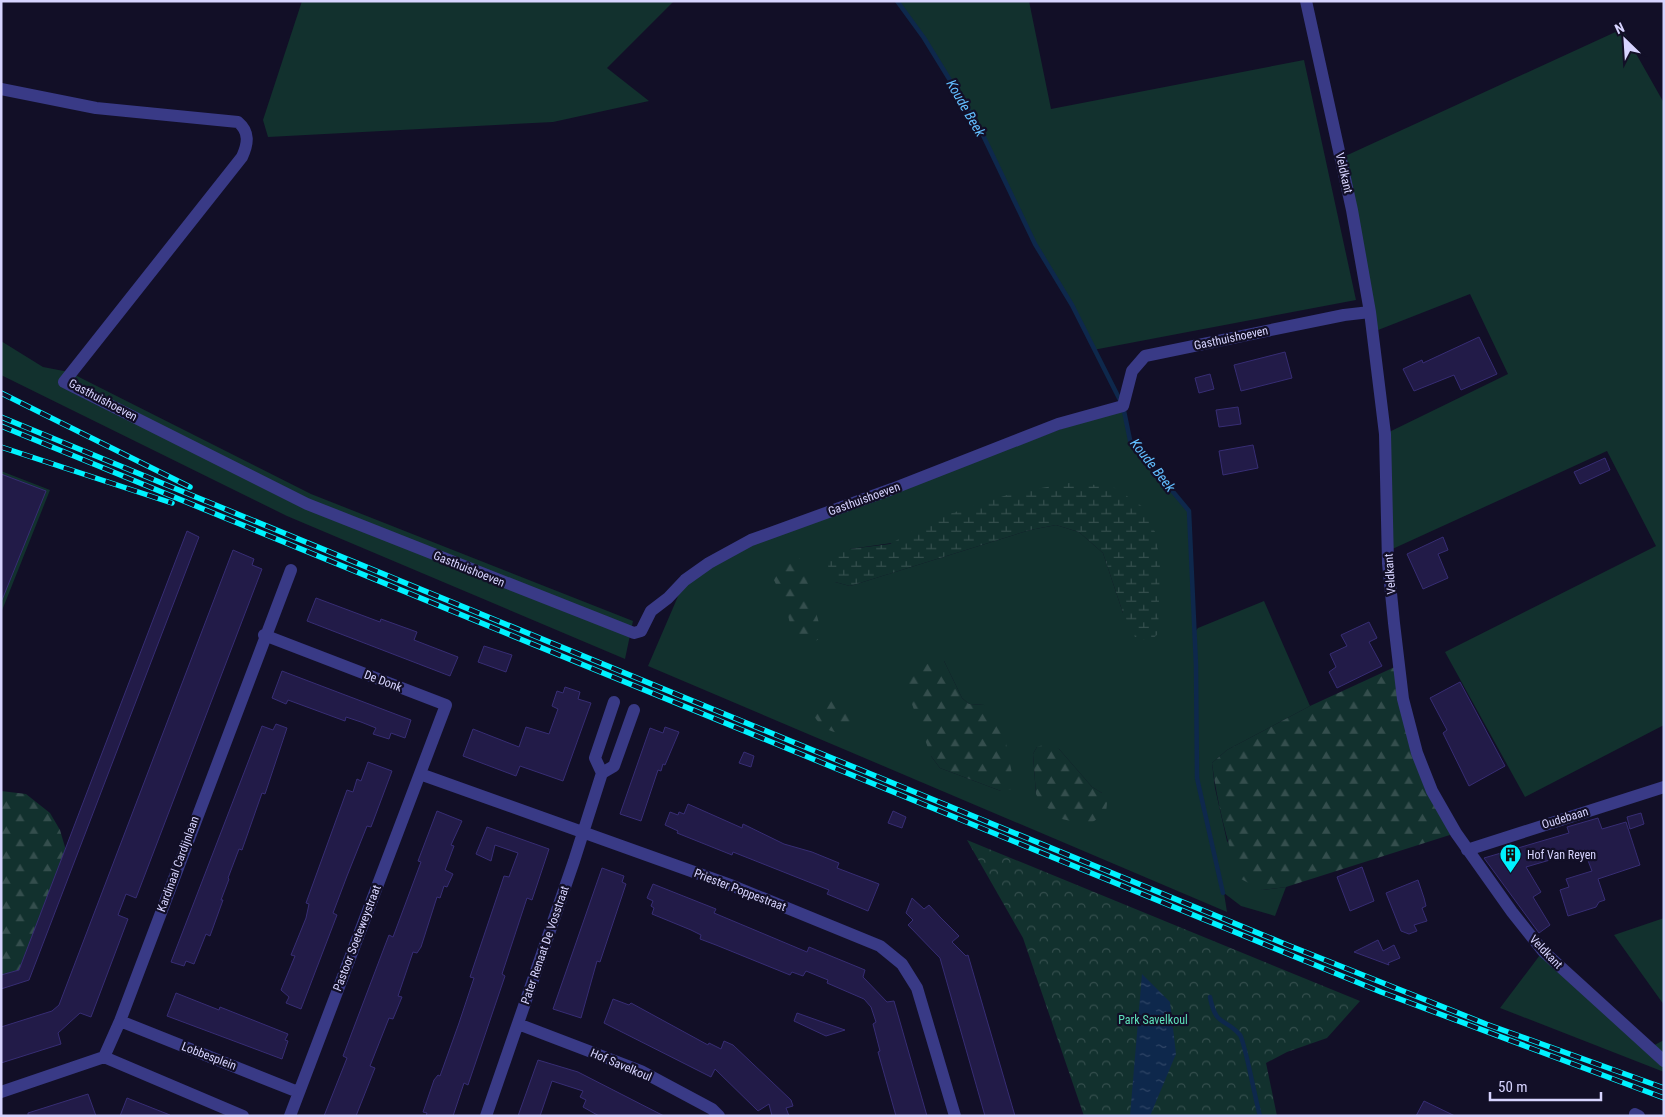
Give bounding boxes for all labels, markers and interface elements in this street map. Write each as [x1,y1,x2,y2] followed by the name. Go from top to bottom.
[1600,15,1650,65] north arrow
[1612,19,1627,37] text: N
[943,77,989,140] water label: Koude Beek
[1333,151,1356,195] street label: Veldkant
[1193,323,1270,353] street label: Gasthuishoeven
[66,376,140,424] street label: Gasthuishoeven
[1127,435,1179,495] water label: Koude Beek
[826,479,902,518] street label: Gasthuishoeven
[431,548,507,590] street label: Gasthuishoeven
[1382,552,1398,595] street label: Veldkant
[362,667,404,695] street label: De Donk
[1540,804,1590,832] street label: Oudebaan
[154,814,202,914] street label: Kardinaal Cardijnlaan
[1499,843,1523,874] building icon: Hof Van Reyen
[1527,848,1596,862] place label: Hof Van Reyen
[692,866,788,914] street label: Priester Poppestraat
[330,883,384,993] street label: Pastoor Soeteweystraat
[518,884,572,1006] street label: Pater Renaat De Vosstraat
[1527,932,1566,972] street label: Veldkant
[1118,1013,1188,1027] park label: Park Savelkoul
[180,1039,239,1073] street label: Lobbesplein
[588,1046,654,1084] street label: Hof Savelkoul
[1490,1070,1601,1102] scale bar
[1498,1078,1528,1096] text: 50 m

